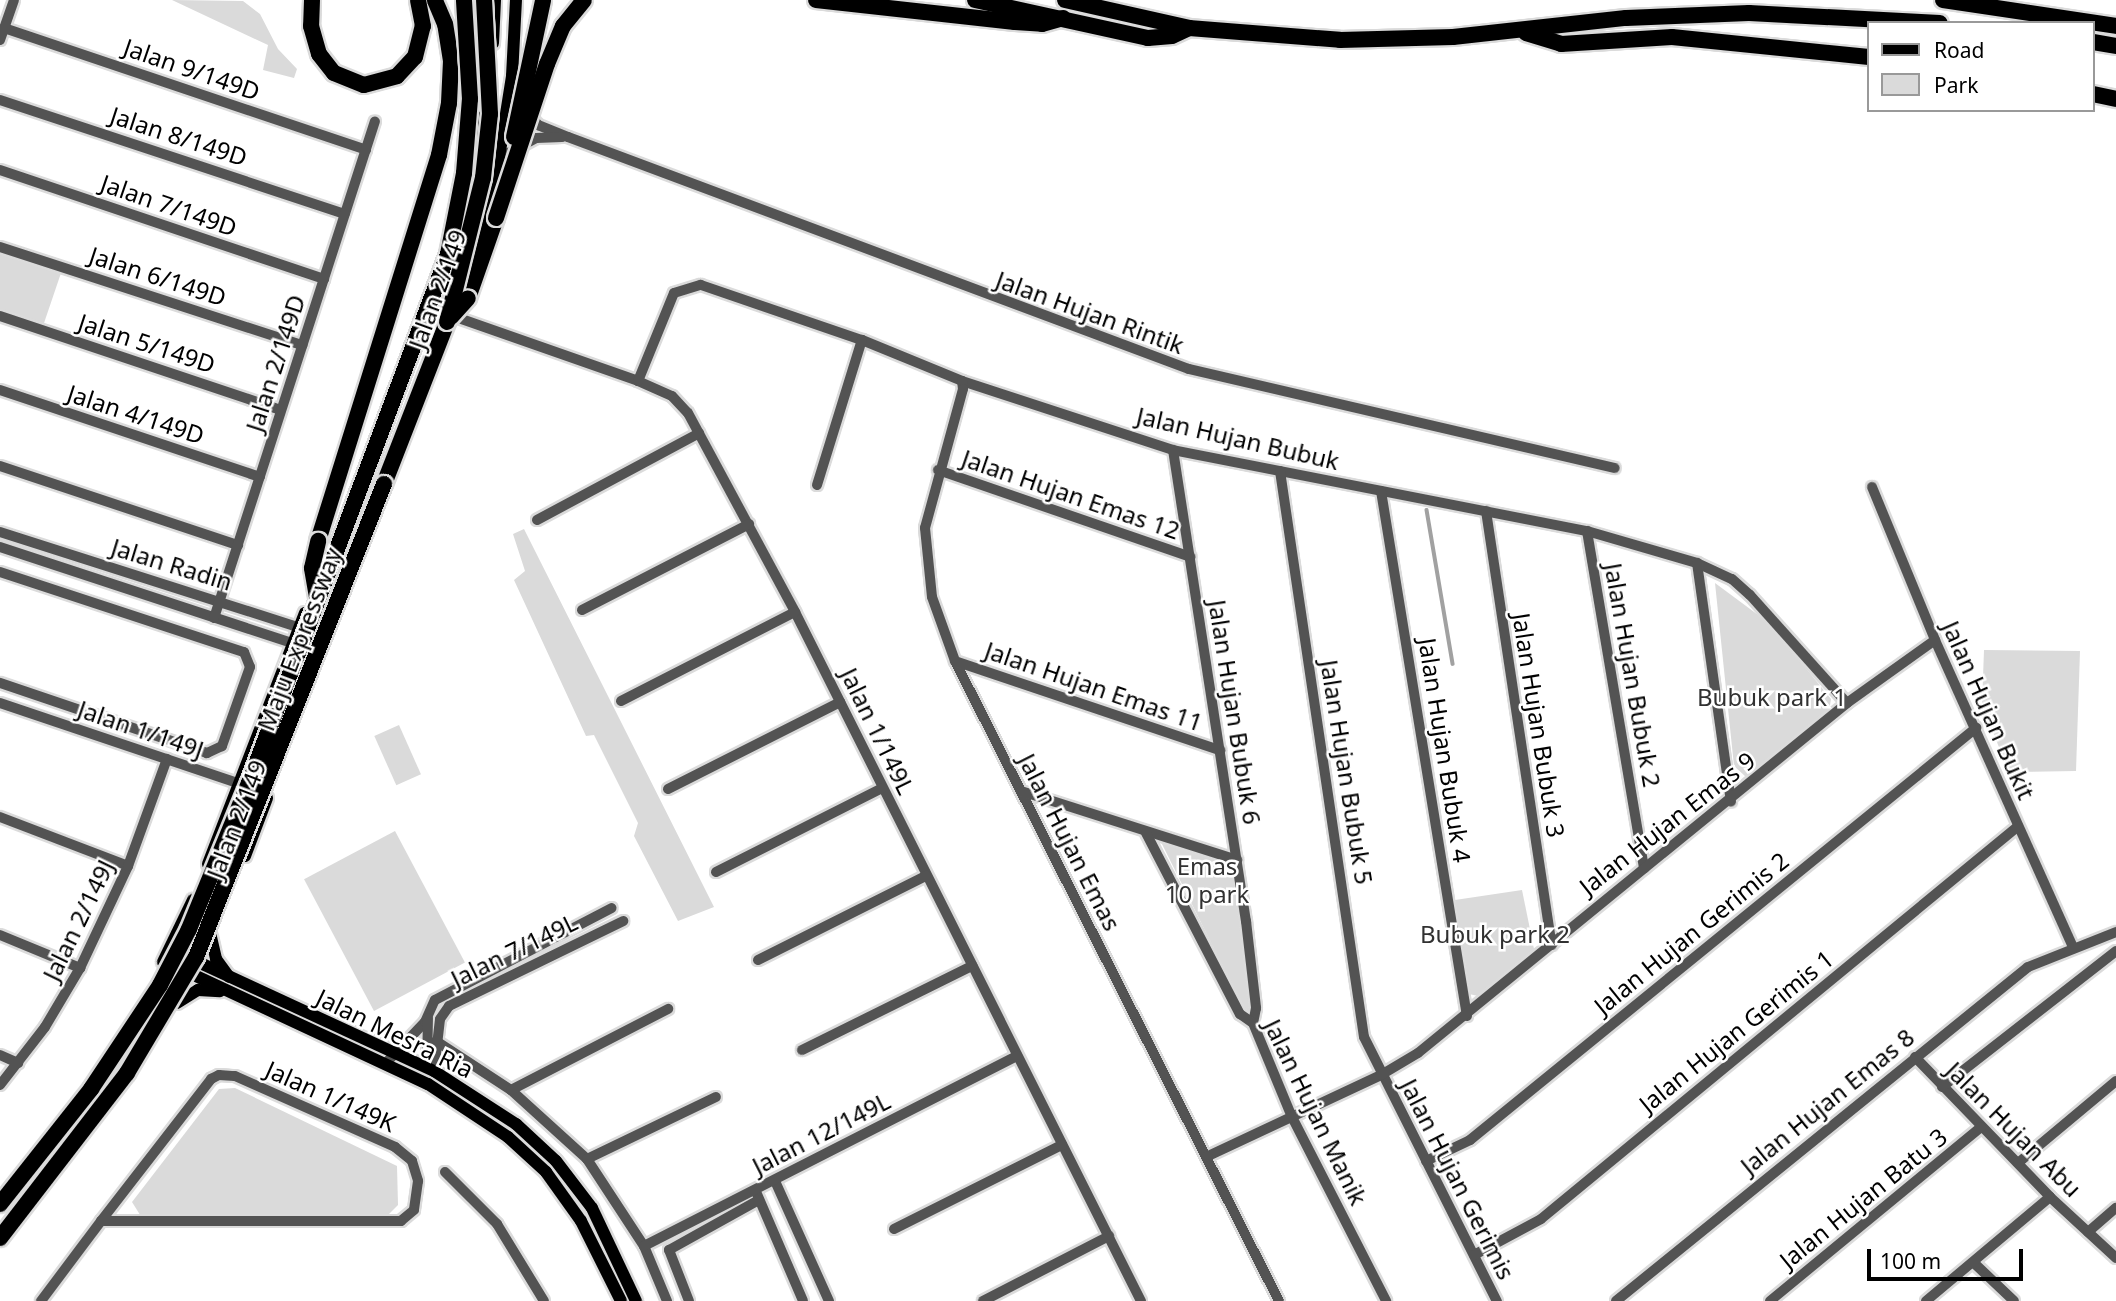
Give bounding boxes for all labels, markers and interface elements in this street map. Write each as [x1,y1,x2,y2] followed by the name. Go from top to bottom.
[1868,21,2095,112] legend
[120,32,264,106] street label: Jalan 9/149D
[1934,36,1984,64] text: Road
[1934,71,1978,99] text: Park
[107,100,251,172] street label: Jalan 8/149D
[97,168,241,242] street label: Jalan 7/149D
[402,226,472,352] street label: Jalan 2/149
[86,240,230,312] street label: Jalan 6/149D
[992,265,1188,359] street label: Jalan Hujan Rintik
[239,291,311,435] street label: Jalan 2/149D
[75,307,219,379] street label: Jalan 5/149D
[64,378,208,450] street label: Jalan 4/149D
[1134,401,1342,475] street label: Jalan Hujan Bubuk
[958,443,1184,545] street label: Jalan Hujan Emas 12
[108,532,236,596] street label: Jalan Radin
[251,543,347,735] street label: Maju Expressway
[1599,561,1667,789] street label: Jalan Hujan Bubuk 2
[1203,598,1267,826] street label: Jalan Hujan Bubuk 6
[1507,611,1571,839] street label: Jalan Hujan Bubuk 3
[1937,616,2041,804] street label: Jalan Hujan Bukit
[981,635,1207,737] street label: Jalan Hujan Emas 11
[1413,636,1477,864] street label: Jalan Hujan Bubuk 4
[1315,658,1379,886] street label: Jalan Hujan Bubuk 5
[835,663,921,799] street label: Jalan 1/149L
[1697,683,1847,711] park label: Bubuk park 1
[74,694,208,764] street label: Jalan 1/149J
[1574,746,1760,900] street label: Jalan Hujan Emas 9
[1013,749,1127,935] street label: Jalan Hujan Emas
[200,756,272,882] street label: Jalan 2/149
[1588,846,1794,1020] street label: Jalan Hujan Gerimis 2
[1165,852,1249,908] park label: Emas 10 park
[36,855,120,985] street label: Jalan 2/149J
[446,907,582,993] street label: Jalan 7/149L
[1420,920,1570,948] park label: Bubuk park 2
[1633,944,1839,1118] street label: Jalan Hujan Gerimis 1
[312,983,478,1083] street label: Jalan Mesra Ria
[1259,1014,1373,1210] street label: Jalan Hujan Manik
[1734,1022,1920,1180] street label: Jalan Hujan Emas 8
[261,1054,401,1138] street label: Jalan 1/149K
[1941,1056,2087,1202] street label: Jalan Hujan Abu
[1395,1074,1521,1284] street label: Jalan Hujan Gerimis
[747,1086,895,1180] street label: Jalan 12/149L
[1774,1122,1952,1274] street label: Jalan Hujan Batu 3
[1871,1234,2027,1278] scale bar
[1880,1247,1941,1275] text: 100 m

